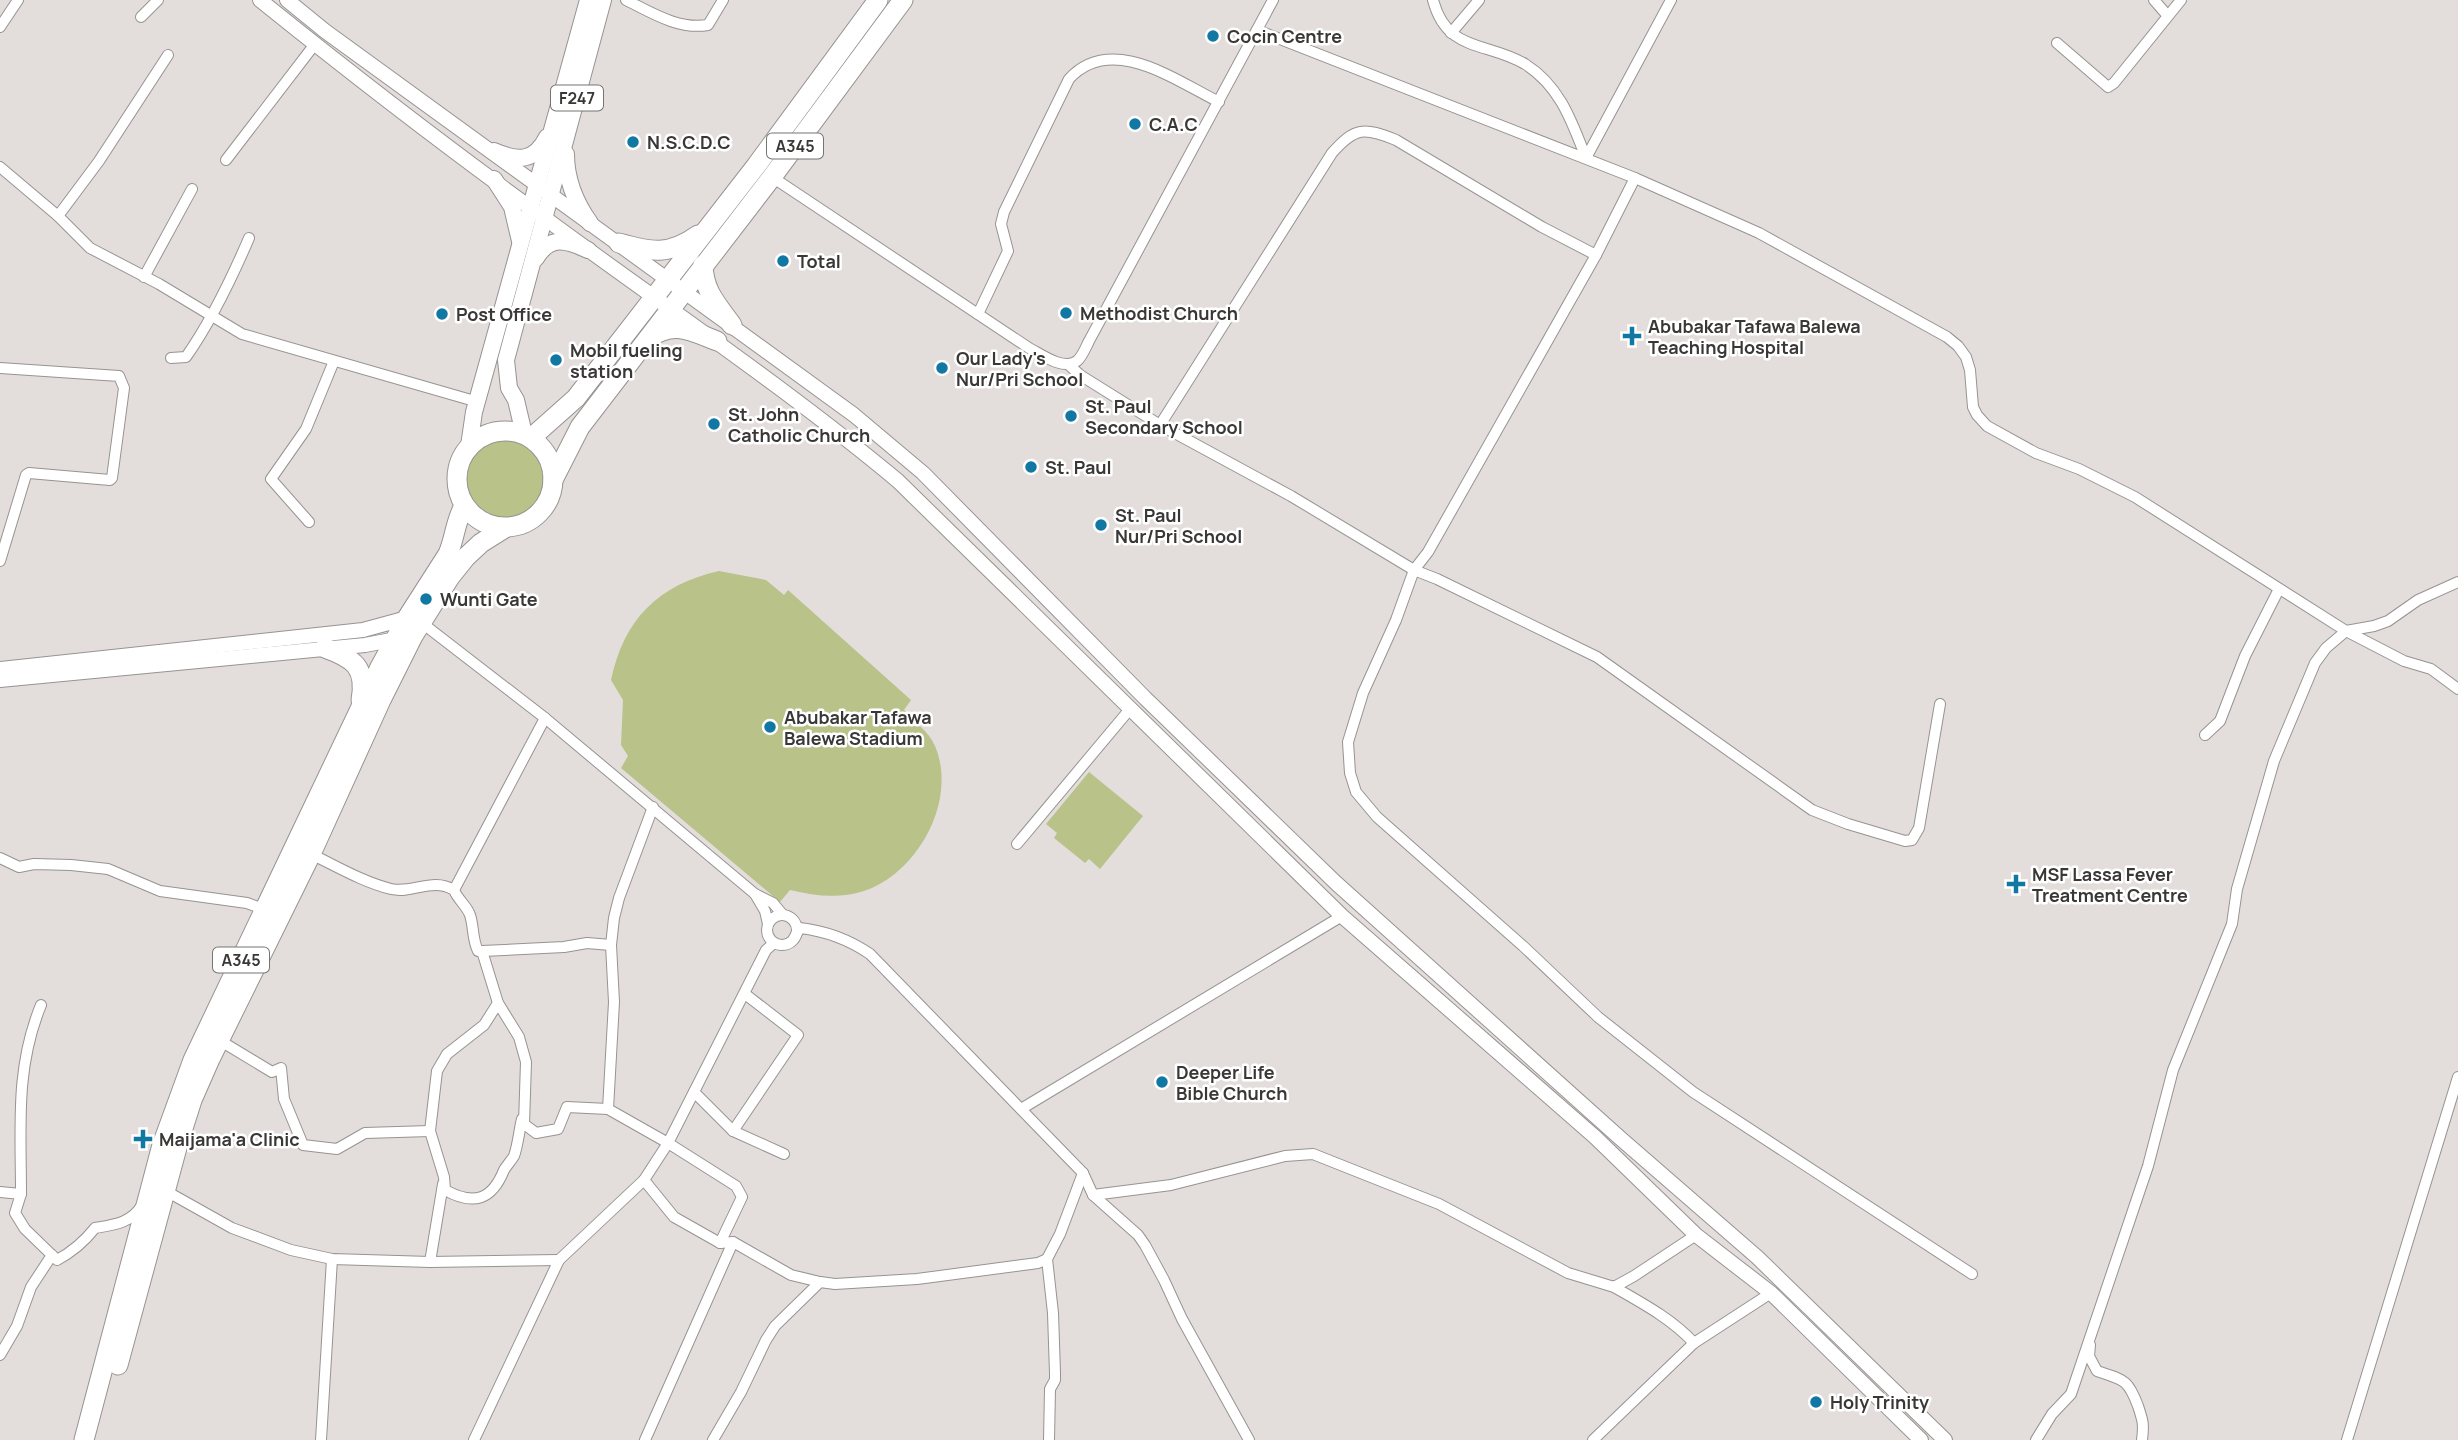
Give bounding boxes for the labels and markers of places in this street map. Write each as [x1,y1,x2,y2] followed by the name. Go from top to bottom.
[1227,24,1342,48] place label: Cocin Centre
[1205,28,1221,44] marker: Cocin Centre
[1149,112,1198,136] place label: C.A.C
[1127,116,1143,132] marker: C.A.C
[647,130,731,154] place label: N.S.C.D.C
[625,134,641,150] marker: N.S.C.D.C
[797,249,841,273] place label: Total
[775,253,791,269] marker: Total
[1080,301,1238,325] place label: Methodist Church
[456,302,552,326] place label: Post Office
[1058,305,1074,321] marker: Methodist Church
[434,306,450,322] marker: Post Office
[1648,314,1861,359] place label: Abubakar Tafawa Balewa Teaching Hospital
[1622,326,1642,346] marker: Abubakar Tafawa Balewa Teaching Hospital
[570,338,683,383] place label: Mobil fueling station
[956,346,1083,391] place label: Our Lady's Nur/Pri School
[548,352,564,368] marker: Mobil fueling station
[934,360,950,376] marker: Our Lady's Nur/Pri School
[1085,394,1243,439] place label: St. Paul Secondary School
[728,402,870,447] place label: St. John Catholic Church
[1063,408,1079,424] marker: St. Paul Secondary School
[706,416,722,432] marker: St. John Catholic Church
[1045,455,1112,479] place label: St. Paul
[1023,459,1039,475] marker: St. Paul
[1115,503,1242,548] place label: St. Paul Nur/Pri School
[1093,517,1109,533] marker: St. Paul Nur/Pri School
[440,587,538,611] place label: Wunti Gate
[418,591,434,607] marker: Wunti Gate
[784,705,932,750] place label: Abubakar Tafawa Balewa Stadium
[762,719,778,735] marker: Abubakar Tafawa Balewa Stadium
[2032,862,2188,907] place label: MSF Lassa Fever Treatment Centre
[2006,874,2026,894] marker: MSF Lassa Fever Treatment Centre
[1176,1060,1287,1105] place label: Deeper Life Bible Church
[1154,1074,1170,1090] marker: Deeper Life Bible Church
[159,1127,300,1151] place label: Maijama'a Clinic
[133,1129,153,1149] marker: Maijama'a Clinic
[1830,1390,1929,1414] place label: Holy Trinity
[1808,1394,1824,1410] marker: Holy Trinity

